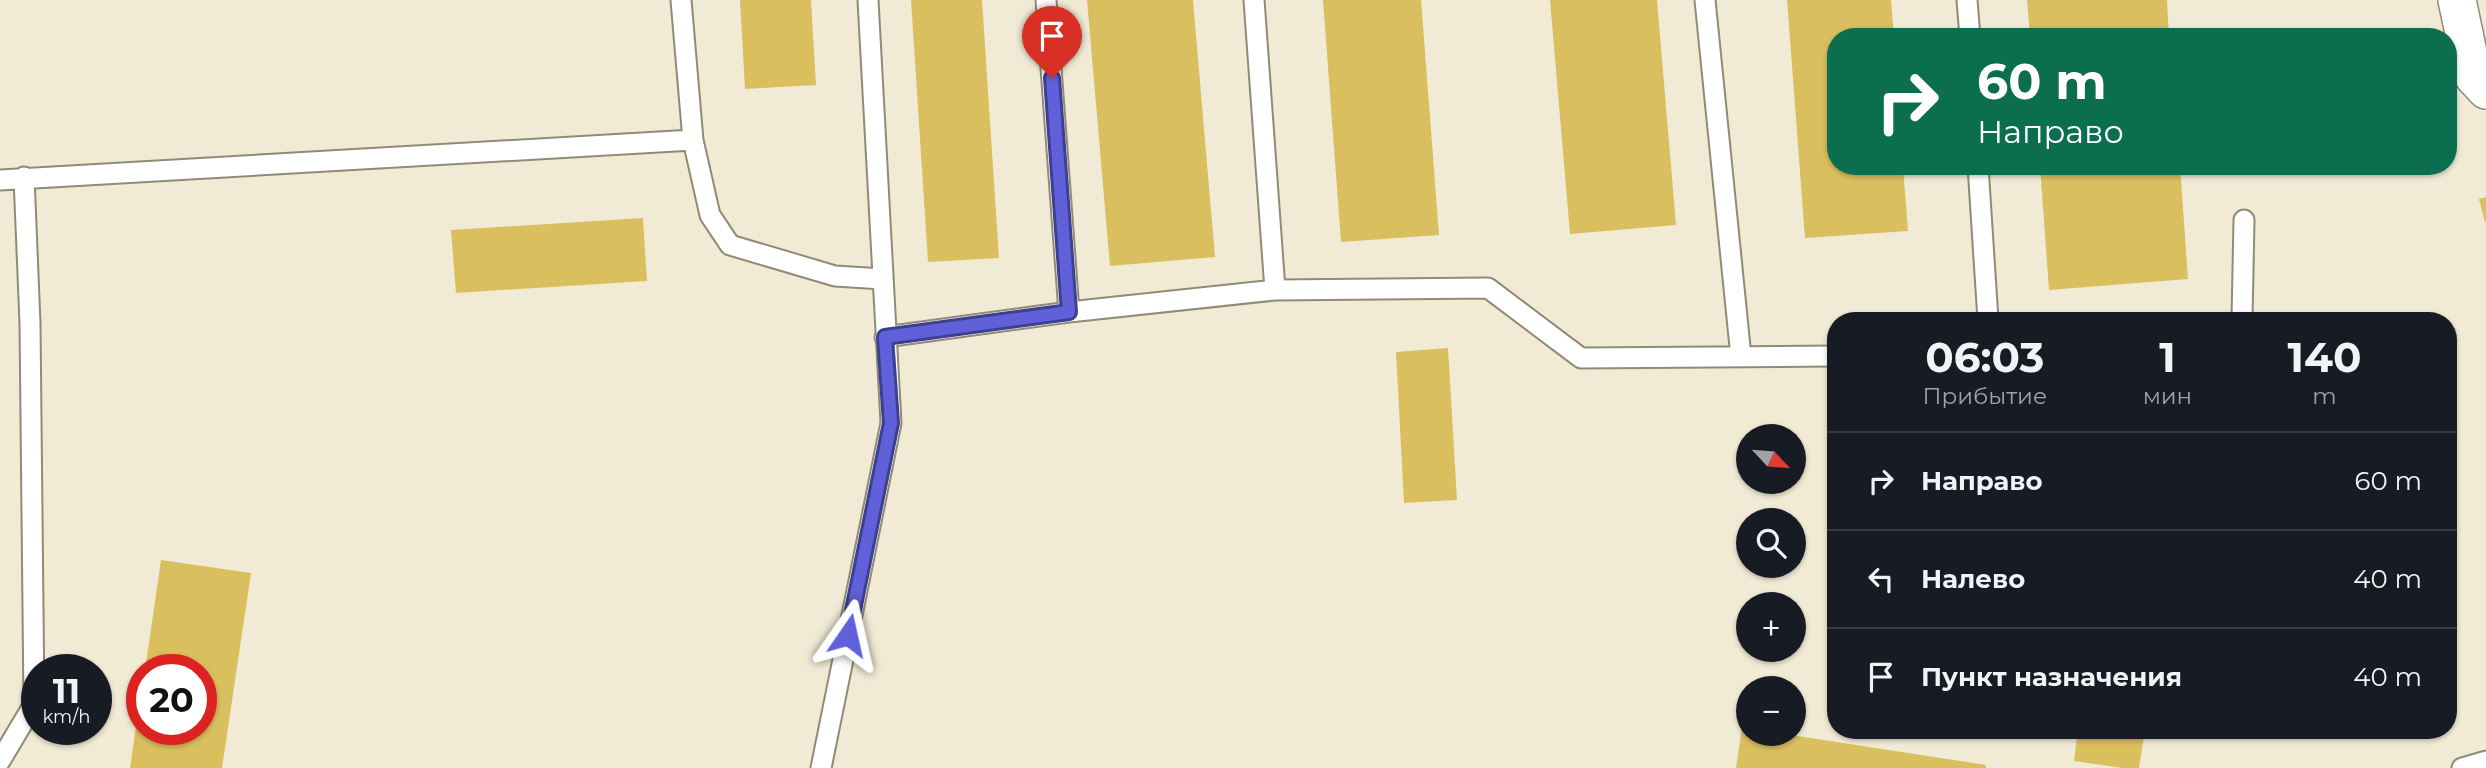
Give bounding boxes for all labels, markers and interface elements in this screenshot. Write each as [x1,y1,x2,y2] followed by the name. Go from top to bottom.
[1022,6,1082,78] pin
[1033,17,1071,55] icon: arrive
[1977,52,2107,111] text: 60 m
[1862,56,1953,147] icon: right
[1977,112,2124,151] text: Направо
[1925,331,2044,383] text: 06:03
[2159,331,2176,383] text: 1
[2288,331,2362,383] text: 140
[1922,382,2047,410] text: Прибытие
[2143,382,2192,410] text: мин
[2312,382,2337,410] text: m
[1736,424,1806,494] north arrow
[1736,424,1806,746] map controls
[1862,462,1900,500] icon: right
[1921,465,2042,497] text: Направо
[2355,465,2422,497] text: 60 m
[1736,508,1806,578] button: search
[1862,560,1900,598] icon: left
[1921,563,2025,595] text: Налево
[2353,563,2422,595] text: 40 m
[1736,592,1806,662] button: +
[811,598,885,672] position arrow
[126,654,217,745] speed limit sign: 20
[1862,658,1900,696] icon: arrive
[1921,661,2182,693] text: Пункт назначения
[2353,661,2422,693] text: 40 m
[53,669,80,712] text: 11
[1736,676,1806,746] button: −
[42,706,91,728] text: km/h

